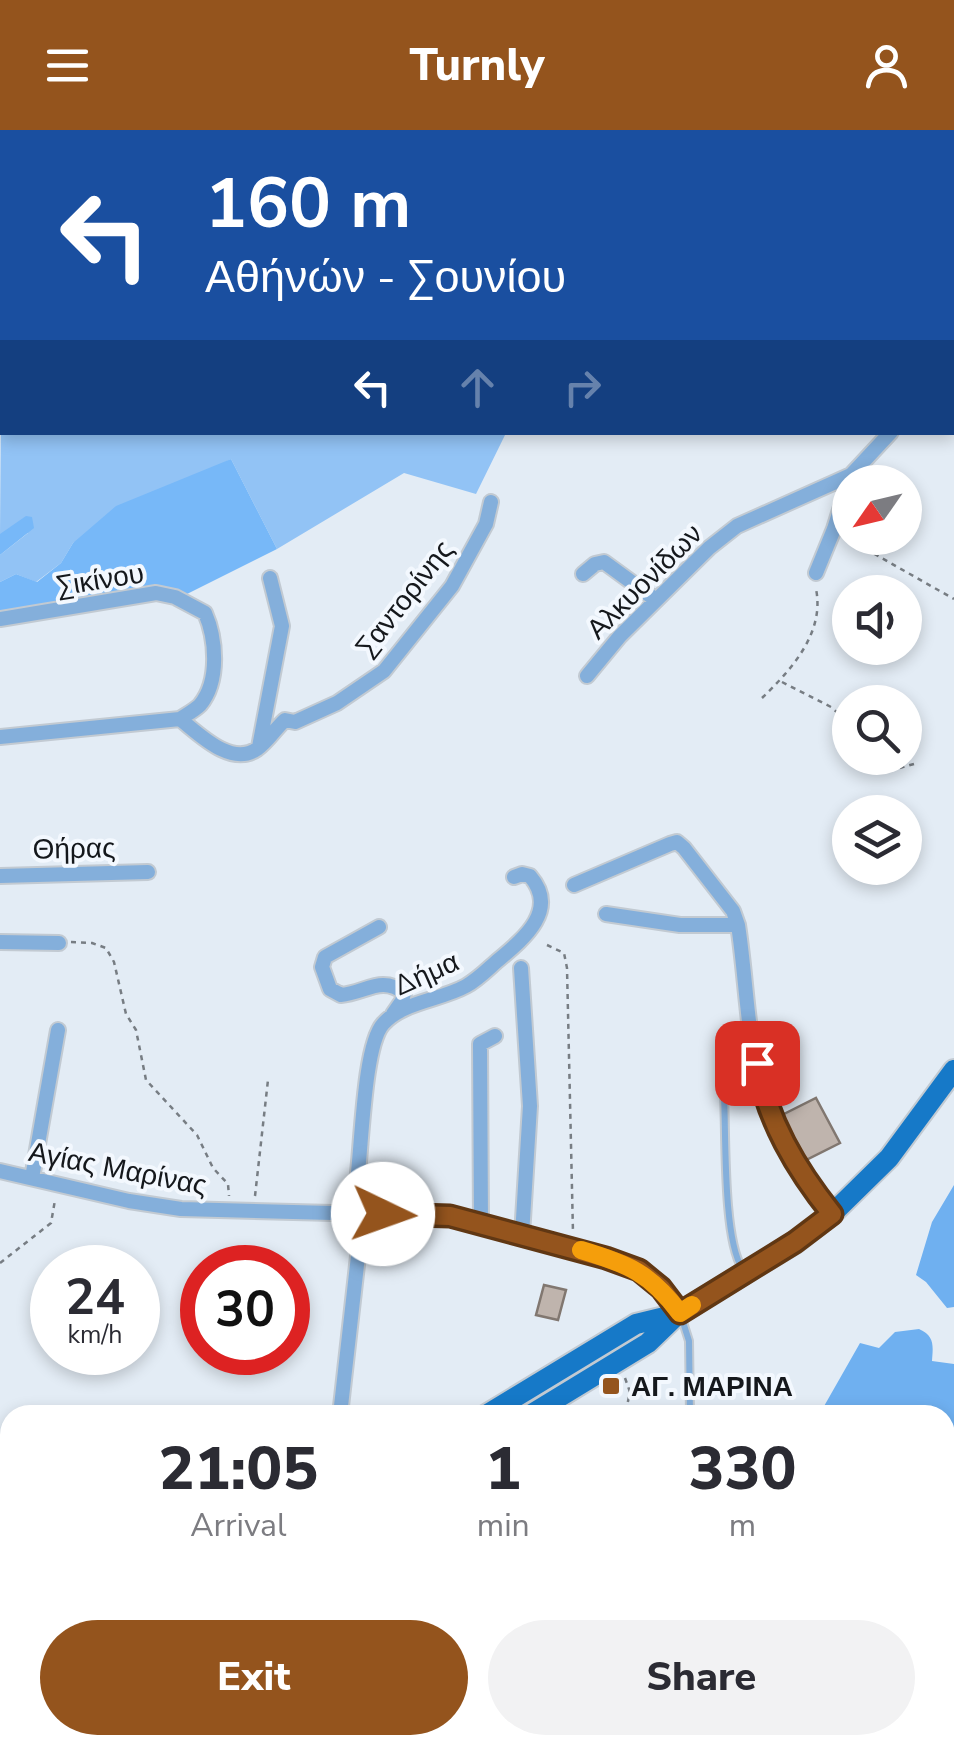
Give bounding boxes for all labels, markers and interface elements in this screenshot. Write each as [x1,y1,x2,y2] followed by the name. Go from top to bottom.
[409,35,545,96] text: Turnly
[40,38,95,93] icon: menu
[859,38,914,93] icon: person
[205,156,411,252] text: 160 m
[40,170,170,300] icon: left
[205,247,566,308] text: Αθήνών - Σουνίου
[345,360,400,415] icon: left
[450,360,505,415] icon: ahead
[555,360,610,415] icon: right
[832,465,922,555] north arrow
[832,465,922,885] map controls
[579,516,711,648] street label: Αλκυονίδων
[347,532,462,665] street label: Σαντορίνης
[54,554,147,606] street label: Σικίνου
[832,575,922,665] button: sound
[832,685,922,775] button: search
[832,795,922,885] button: layers
[32,829,116,869] street label: Θήρας
[388,943,465,1005] street label: Δήμα
[715,1021,800,1106] pin
[730,1036,785,1091] icon: arrive
[26,1133,210,1205] street label: Αγίας Μαρίνας
[331,1162,435,1266] position arrow
[180,1245,310,1375] speed limit sign: 30
[65,1263,125,1332] text: 24
[67,1318,123,1352] text: km/h
[631,1368,793,1406] place label: ΑΓ. ΜΑΡΙΝΑ
[600,1375,622,1397] marker: ΑΓ. ΜΑΡΙΝΑ
[159,1428,318,1510] text: 21:05
[485,1428,521,1510] text: 1
[688,1428,796,1510] text: 330
[190,1504,287,1547] text: Arrival
[477,1504,530,1547] text: min
[729,1504,756,1547] text: m
[40,1620,468,1735] button: Exit
[488,1620,915,1735] button: Share

